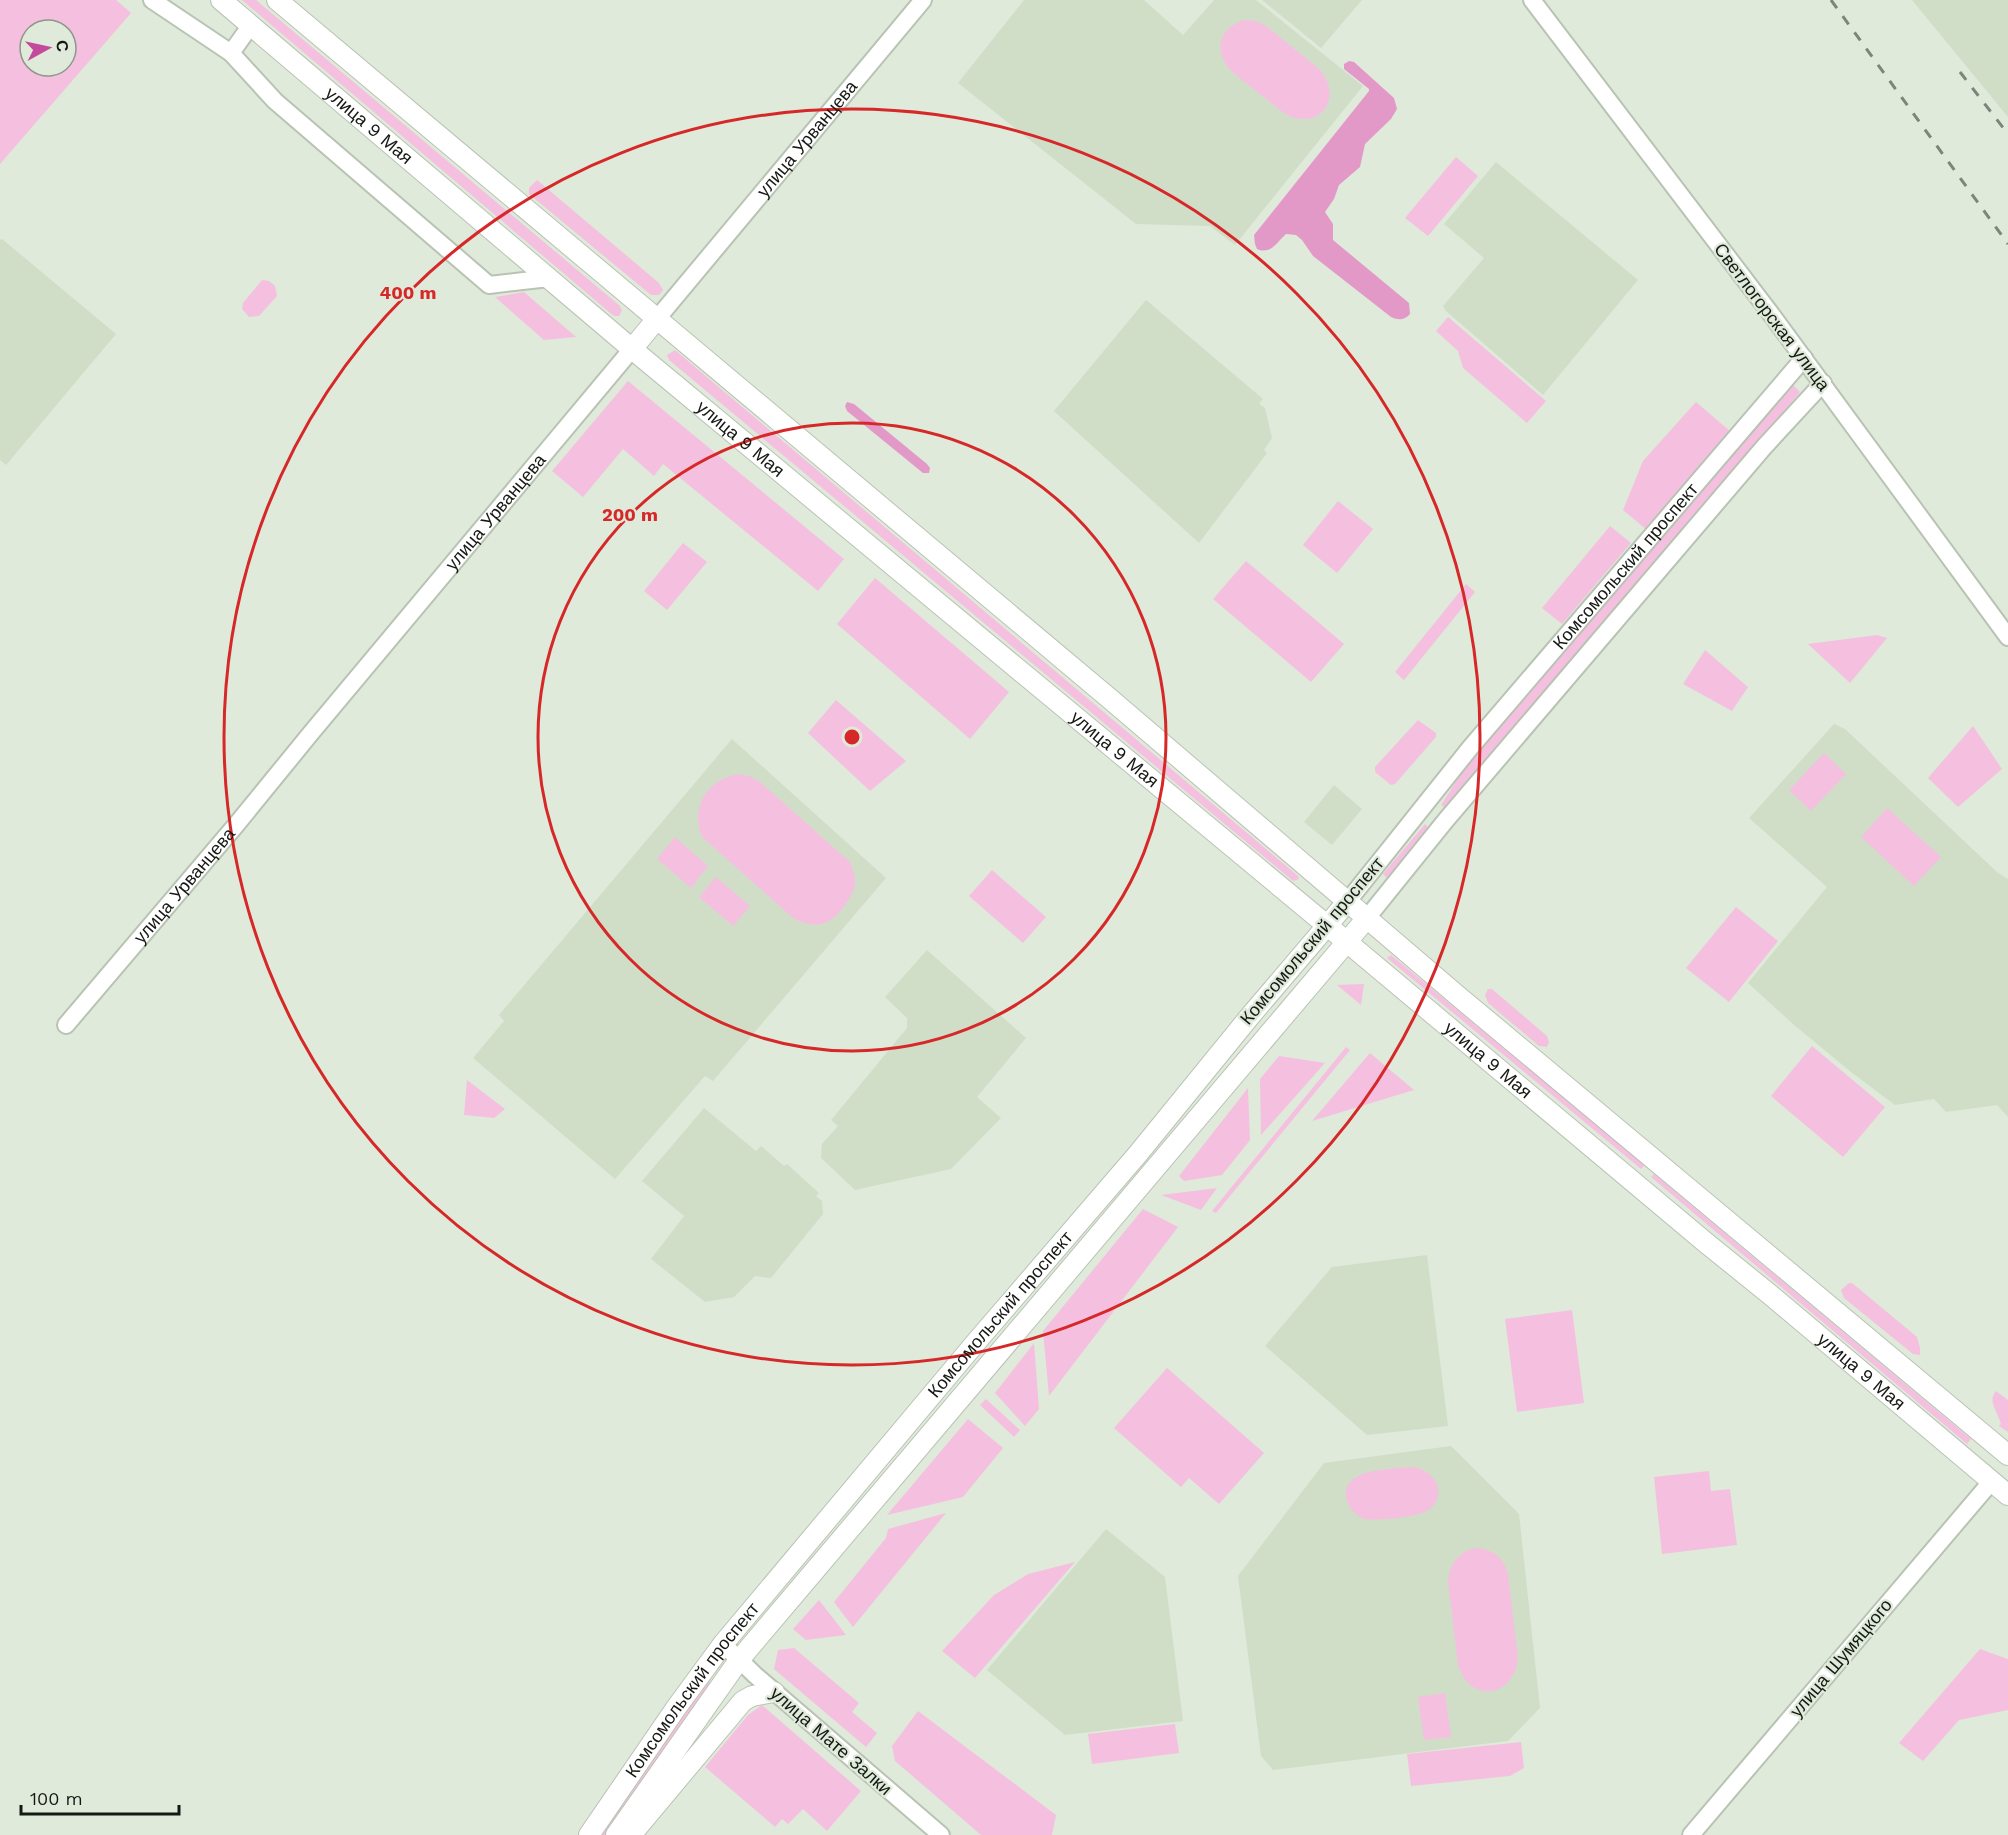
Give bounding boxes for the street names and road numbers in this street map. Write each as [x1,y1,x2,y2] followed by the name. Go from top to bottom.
[752,75,862,201] street label: улица Урванцева
[321,82,417,168] street label: улица 9 Мая
[1710,239,1835,395] street label: Светлогорская улица
[692,396,789,481] street label: улица 9 Мая
[441,449,550,574] street label: улица Урванцева
[1548,479,1702,653] street label: Комсомольский проспект
[1067,706,1163,791] street label: улица 9 Мая
[129,822,240,947] street label: улица Урванцева
[1235,853,1388,1029] street label: Комсомольский проспект
[1440,1017,1536,1102] street label: улица 9 Мая
[923,1227,1077,1402] street label: Комсомольский проспект
[1814,1328,1910,1414] street label: улица 9 Мая
[1785,1594,1896,1721] street label: улица Шумяцкого
[621,1598,763,1781] street label: Комсомольский проспект
[766,1682,896,1799] street label: улица Мате Залки

